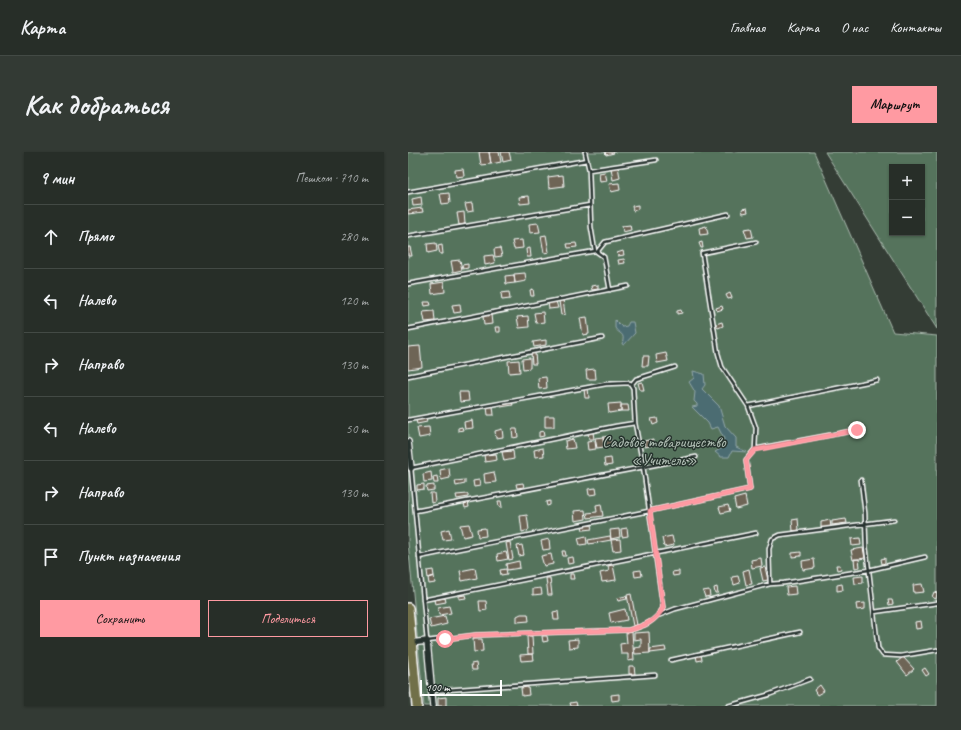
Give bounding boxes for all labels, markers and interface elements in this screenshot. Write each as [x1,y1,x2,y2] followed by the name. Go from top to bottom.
[20,16,65,40] text: Карта
[730,19,765,36] text: Главная
[787,19,819,36] text: Карта
[841,19,868,36] text: О нас
[890,19,941,36] text: Контакты
[852,86,937,123] button: Маршрут
[24,87,169,122] text: Как добраться
[889,164,925,236] map controls
[889,164,925,200] button: +
[40,168,74,189] text: 9 мин
[295,170,368,186] text: Пешком · 710 m
[889,200,925,236] button: −
[40,226,62,248] icon: ahead
[78,227,114,246] text: Прямо
[340,229,368,245] text: 280 m
[40,290,62,312] icon: left
[78,291,116,310] text: Налево
[340,293,368,309] text: 120 m
[40,354,62,376] icon: right
[78,355,124,374] text: Направо
[340,357,368,373] text: 130 m
[40,418,62,440] icon: left
[78,419,116,438] text: Налево
[346,421,368,437] text: 50 m
[848,421,866,439] route end
[602,432,727,470] park label: Садовое товарищество «Учитель»
[40,482,62,504] icon: right
[78,483,124,502] text: Направо
[340,485,368,501] text: 130 m
[40,546,62,568] icon: arrive
[78,547,180,566] text: Пункт назначения
[40,600,200,637] button: Сохранить
[208,600,368,637] button: Поделиться
[436,630,454,648] route start
[420,678,502,697] scale bar
[426,680,450,694] text: 100 m

